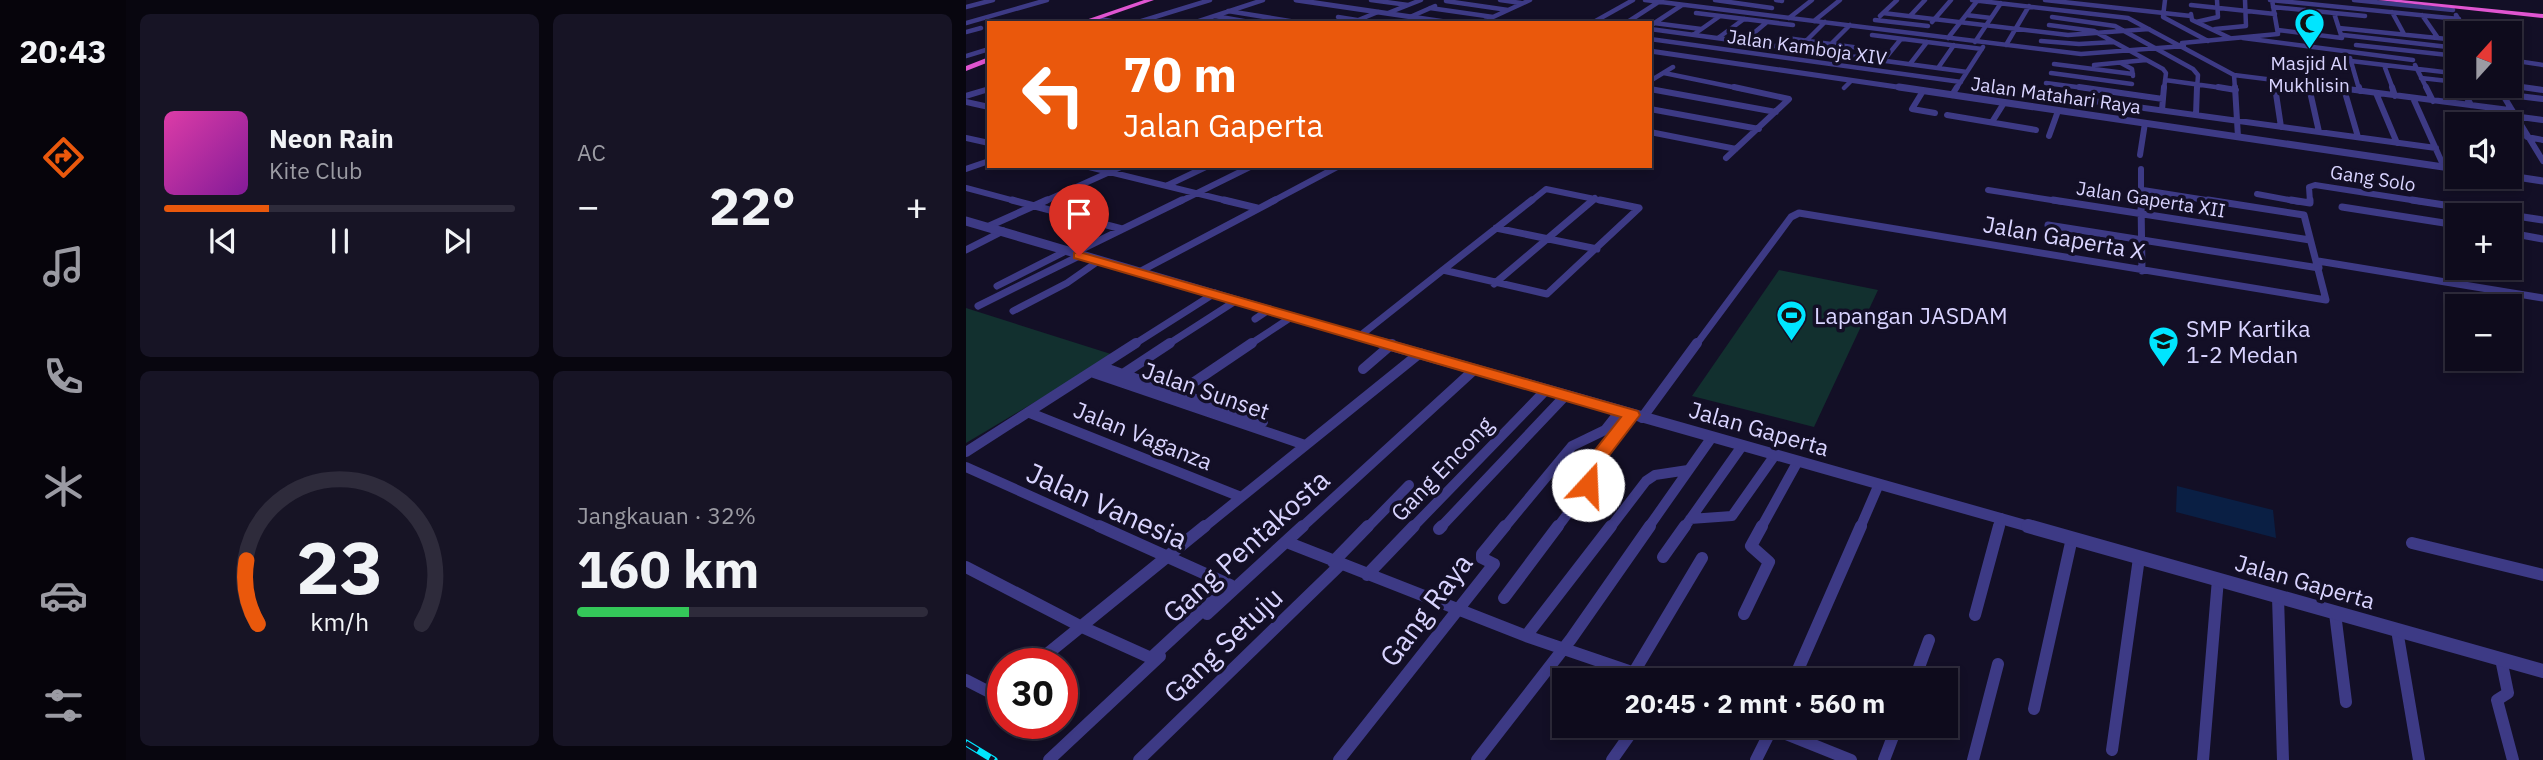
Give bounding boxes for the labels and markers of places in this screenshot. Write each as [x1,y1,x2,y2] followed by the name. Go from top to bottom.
[2292,7,2326,51] mosque icon: Masjid Al Mukhlisin
[2268,51,2350,97] place label: Masjid Al Mukhlisin
[1049,184,1109,256] pin
[1774,299,1808,343] sports icon: Lapangan JASDAM
[1814,300,2008,330] place label: Lapangan JASDAM
[2186,313,2311,369] place label: SMP Kartika 1-2 Medan
[2146,325,2180,369] school or university icon: SMP Kartika 1-2 Medan

